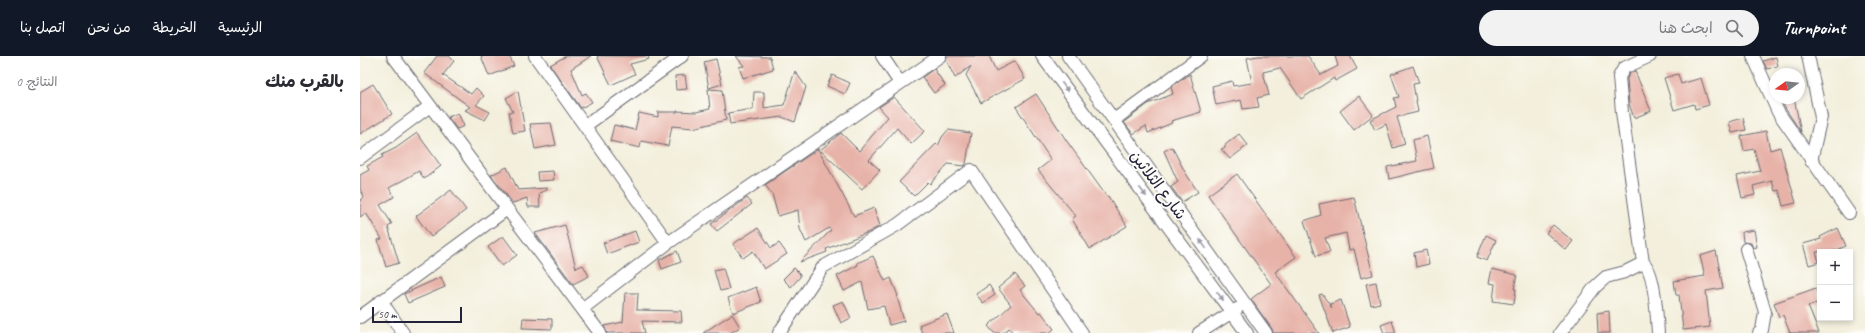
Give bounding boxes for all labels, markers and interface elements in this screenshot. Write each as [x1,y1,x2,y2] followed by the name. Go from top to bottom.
[1479,10,1759,46] search box
[1783,16,1845,40] text: Turnpoint
[1723,17,1745,39] icon: search
[20,19,65,36] text: اتصل بنا
[87,19,131,36] text: من نحن
[153,19,196,36] text: الخريطة
[218,19,262,36] text: الرئيسية
[1659,19,1713,38] text: ابحث هنا
[1769,68,1805,104] north arrow
[265,71,344,92] text: بالقرب منك
[16,74,58,90] text: النتائج: 0
[1061,82,1070,93] one-way arrow
[1125,146,1191,224] street label: شارع الثلاثين
[1139,186,1147,197] one-way arrow
[1199,239,1207,250] one-way arrow
[1817,249,1853,321] map controls
[1817,249,1853,285] button: +
[1817,285,1853,321] button: −
[1216,291,1225,302] one-way arrow
[372,305,462,324] scale bar
[378,307,397,321] text: 50 m

